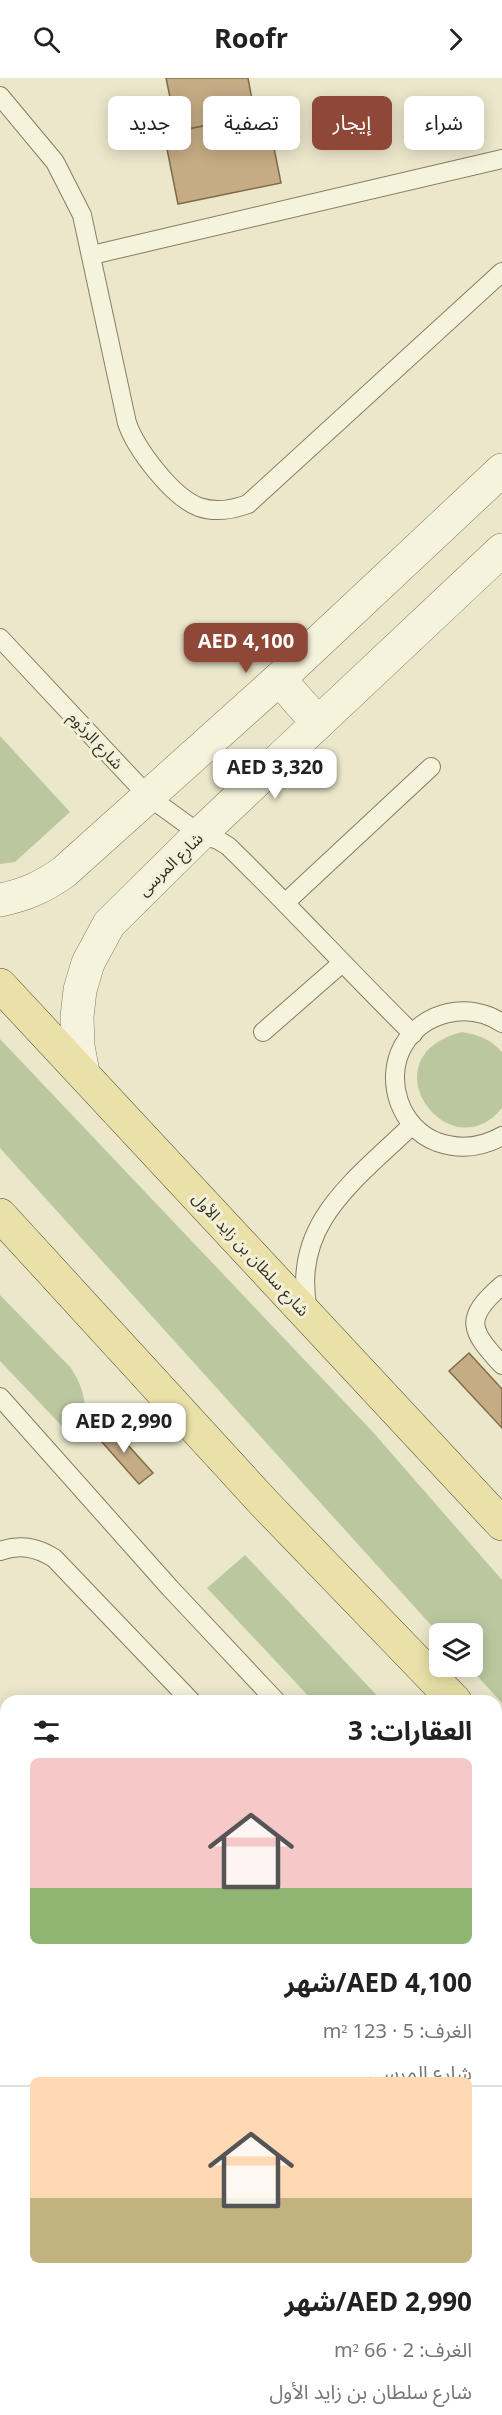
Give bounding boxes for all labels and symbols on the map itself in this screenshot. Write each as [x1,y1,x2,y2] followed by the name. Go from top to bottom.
[177,623,315,674] pin: AED 4,100
[58,703,132,778] street label: شارع الردُوم
[206,749,344,800] pin: AED 3,320
[129,824,212,906] street label: شارع المرسى
[183,1184,318,1326] street label: شارع سلطان بن زايد الأول
[55,1403,193,1454] pin: AED 2,990

